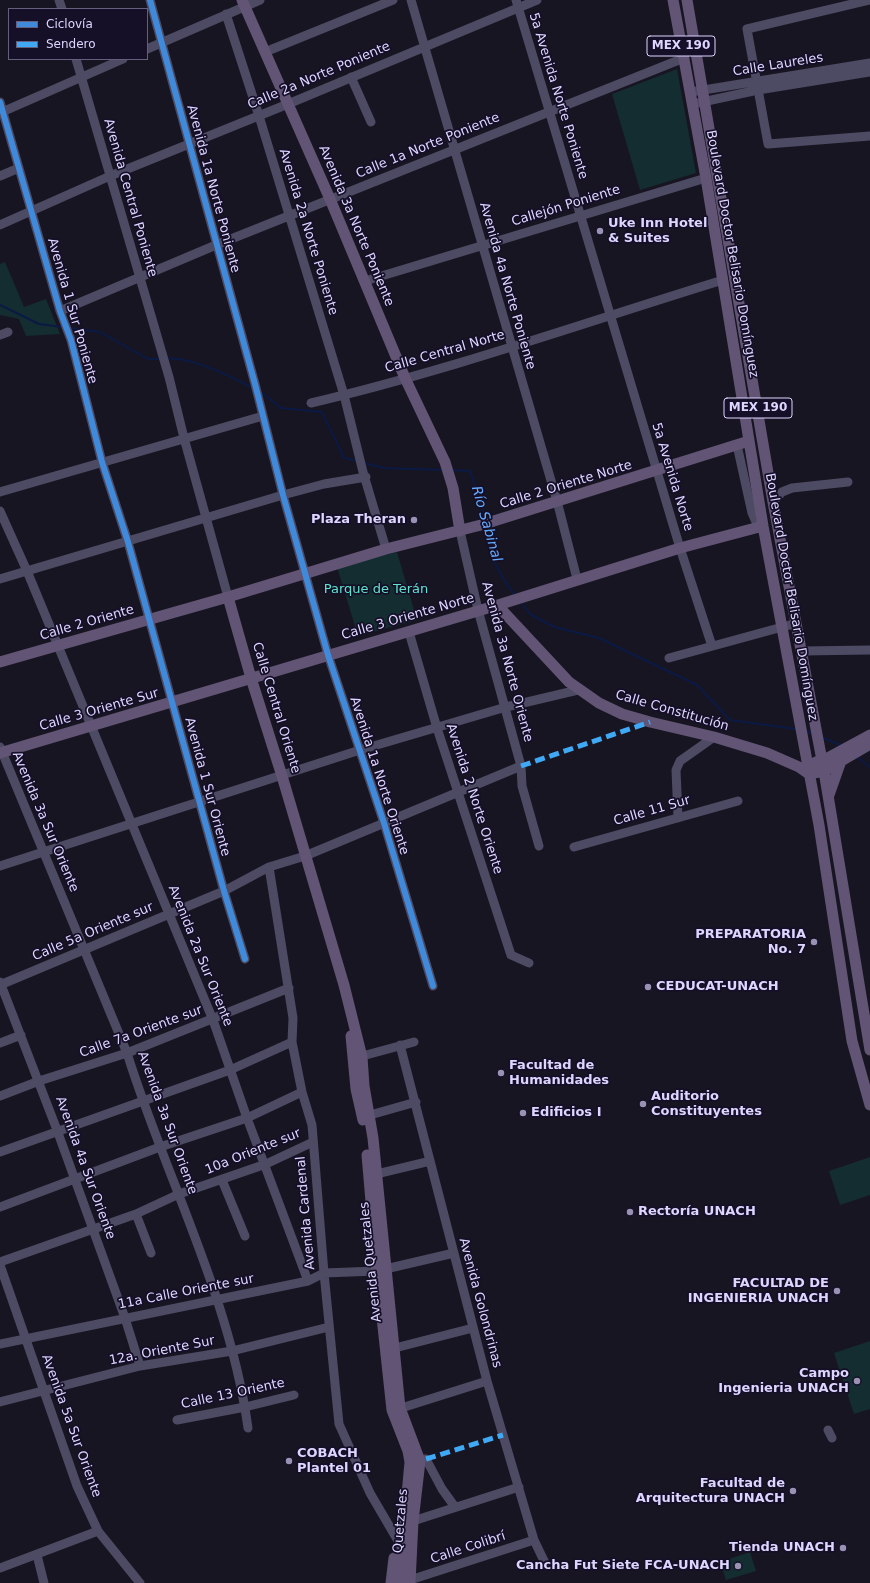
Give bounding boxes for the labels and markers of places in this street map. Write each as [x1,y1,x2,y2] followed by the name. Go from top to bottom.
[608,216,707,247] place label: Uke Inn Hotel & Suites
[595,226,605,236] marker: Uke Inn Hotel & Suites
[311,512,406,528] place label: Plaza Theran
[409,515,419,525] marker: Plaza Theran
[695,927,806,958] place label: PREPARATORIA No. 7
[809,937,819,947] marker: PREPARATORIA No. 7
[656,979,779,995] place label: CEDUCAT-UNACH
[643,982,653,992] marker: CEDUCAT-UNACH
[509,1058,609,1089] place label: Facultad de Humanidades
[496,1068,506,1078] marker: Facultad de Humanidades
[651,1089,762,1120] place label: Auditorio Constituyentes
[638,1099,648,1109] marker: Auditorio Constituyentes
[531,1105,601,1121] place label: Edificios I
[518,1108,528,1118] marker: Edificios I
[638,1204,756,1220] place label: Rectoría UNACH
[625,1207,635,1217] marker: Rectoría UNACH
[688,1276,829,1307] place label: FACULTAD DE INGENIERIA UNACH
[832,1286,842,1296] marker: FACULTAD DE INGENIERIA UNACH
[718,1366,849,1397] place label: Campo Ingenieria UNACH
[852,1376,862,1386] marker: Campo Ingenieria UNACH
[297,1446,371,1477] place label: COBACH Plantel 01
[284,1456,294,1466] marker: COBACH Plantel 01
[636,1476,785,1507] place label: Facultad de Arquitectura UNACH
[788,1486,798,1496] marker: Facultad de Arquitectura UNACH
[729,1540,835,1556] place label: Tienda UNACH
[838,1543,848,1553] marker: Tienda UNACH
[516,1558,730,1574] place label: Cancha Fut Siete FCA-UNACH
[733,1561,743,1571] marker: Cancha Fut Siete FCA-UNACH

